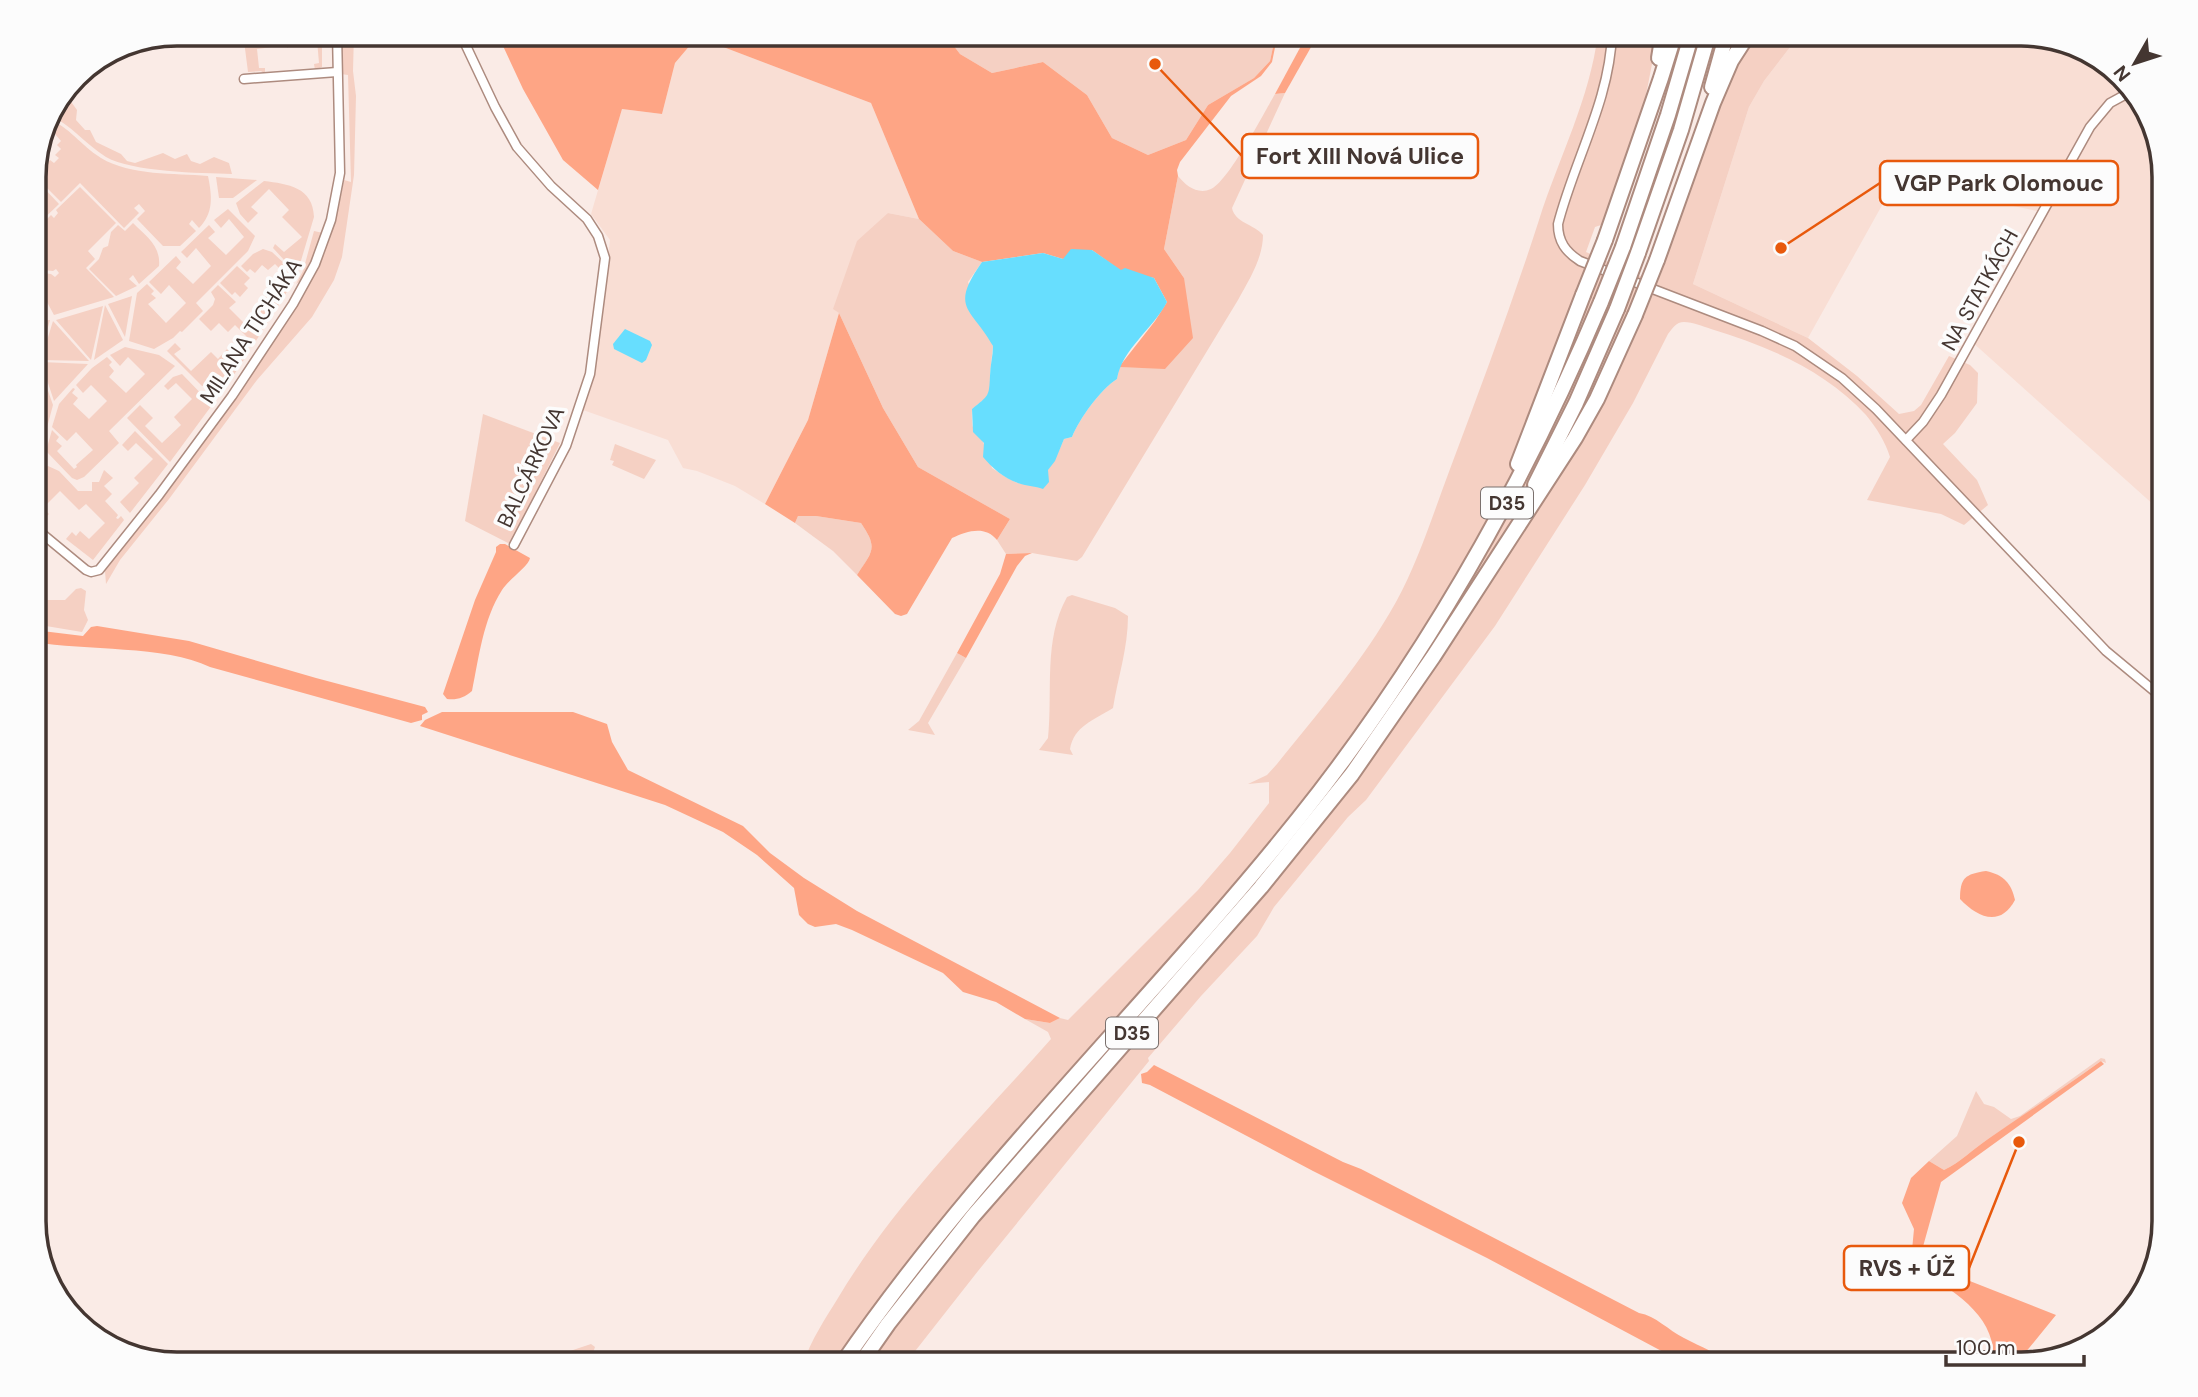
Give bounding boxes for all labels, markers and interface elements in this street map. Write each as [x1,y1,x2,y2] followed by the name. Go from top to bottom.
[2100,28,2170,98] north arrow
[2108,60,2136,87] text: N
[1242,134,1478,178] callout: Fort XIII Nová Ulice
[1256,141,1464,171] text: Fort XIII Nová Ulice
[1880,161,2118,205] callout: VGP Park Olomouc
[1894,168,2104,198] text: VGP Park Olomouc
[1935,224,2025,356] street label: NA STATKÁCH
[194,253,308,409] street label: MILANA TICHÁKA
[491,402,571,532] street label: BALCÁRKOVA
[1481,488,1533,518] road number: D35
[1106,1018,1158,1049] road number: D35
[1844,1246,1969,1290] callout: RVS + ÚŽ
[1859,1253,1955,1283] text: RVS + ÚŽ
[1946,1324,2084,1368] scale bar
[1956,1334,2016,1362] text: 100 m

